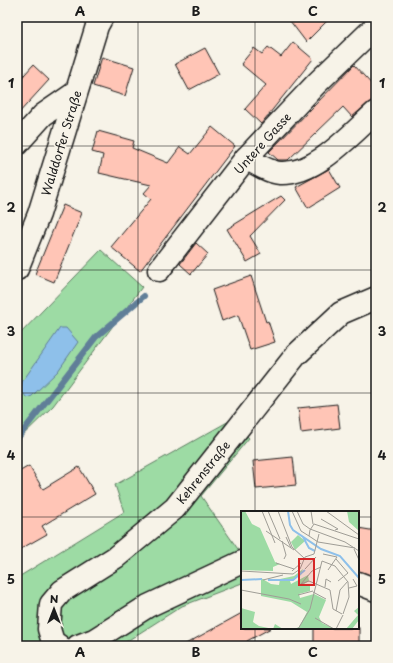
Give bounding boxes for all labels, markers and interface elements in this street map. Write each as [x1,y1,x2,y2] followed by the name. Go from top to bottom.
[75,1,85,20] text: A
[192,1,201,20] text: B
[308,1,318,20] text: C
[8,73,14,92] text: 1
[379,73,385,92] text: 1
[36,88,86,198] street label: Walddorfer Straße
[229,108,295,178] street label: Untere Gasse
[6,197,16,216] text: 2
[377,197,387,216] text: 2
[7,321,16,340] text: 3
[378,321,387,340] text: 3
[172,437,234,507] street label: Kehrenstraße
[7,445,16,464] text: 4
[378,445,387,464] text: 4
[241,511,359,629] inset map
[7,569,15,588] text: 5
[378,569,386,588] text: 5
[34,589,74,629] north arrow
[50,590,59,607] text: N
[75,642,85,661] text: A
[192,642,201,661] text: B
[308,642,318,661] text: C

